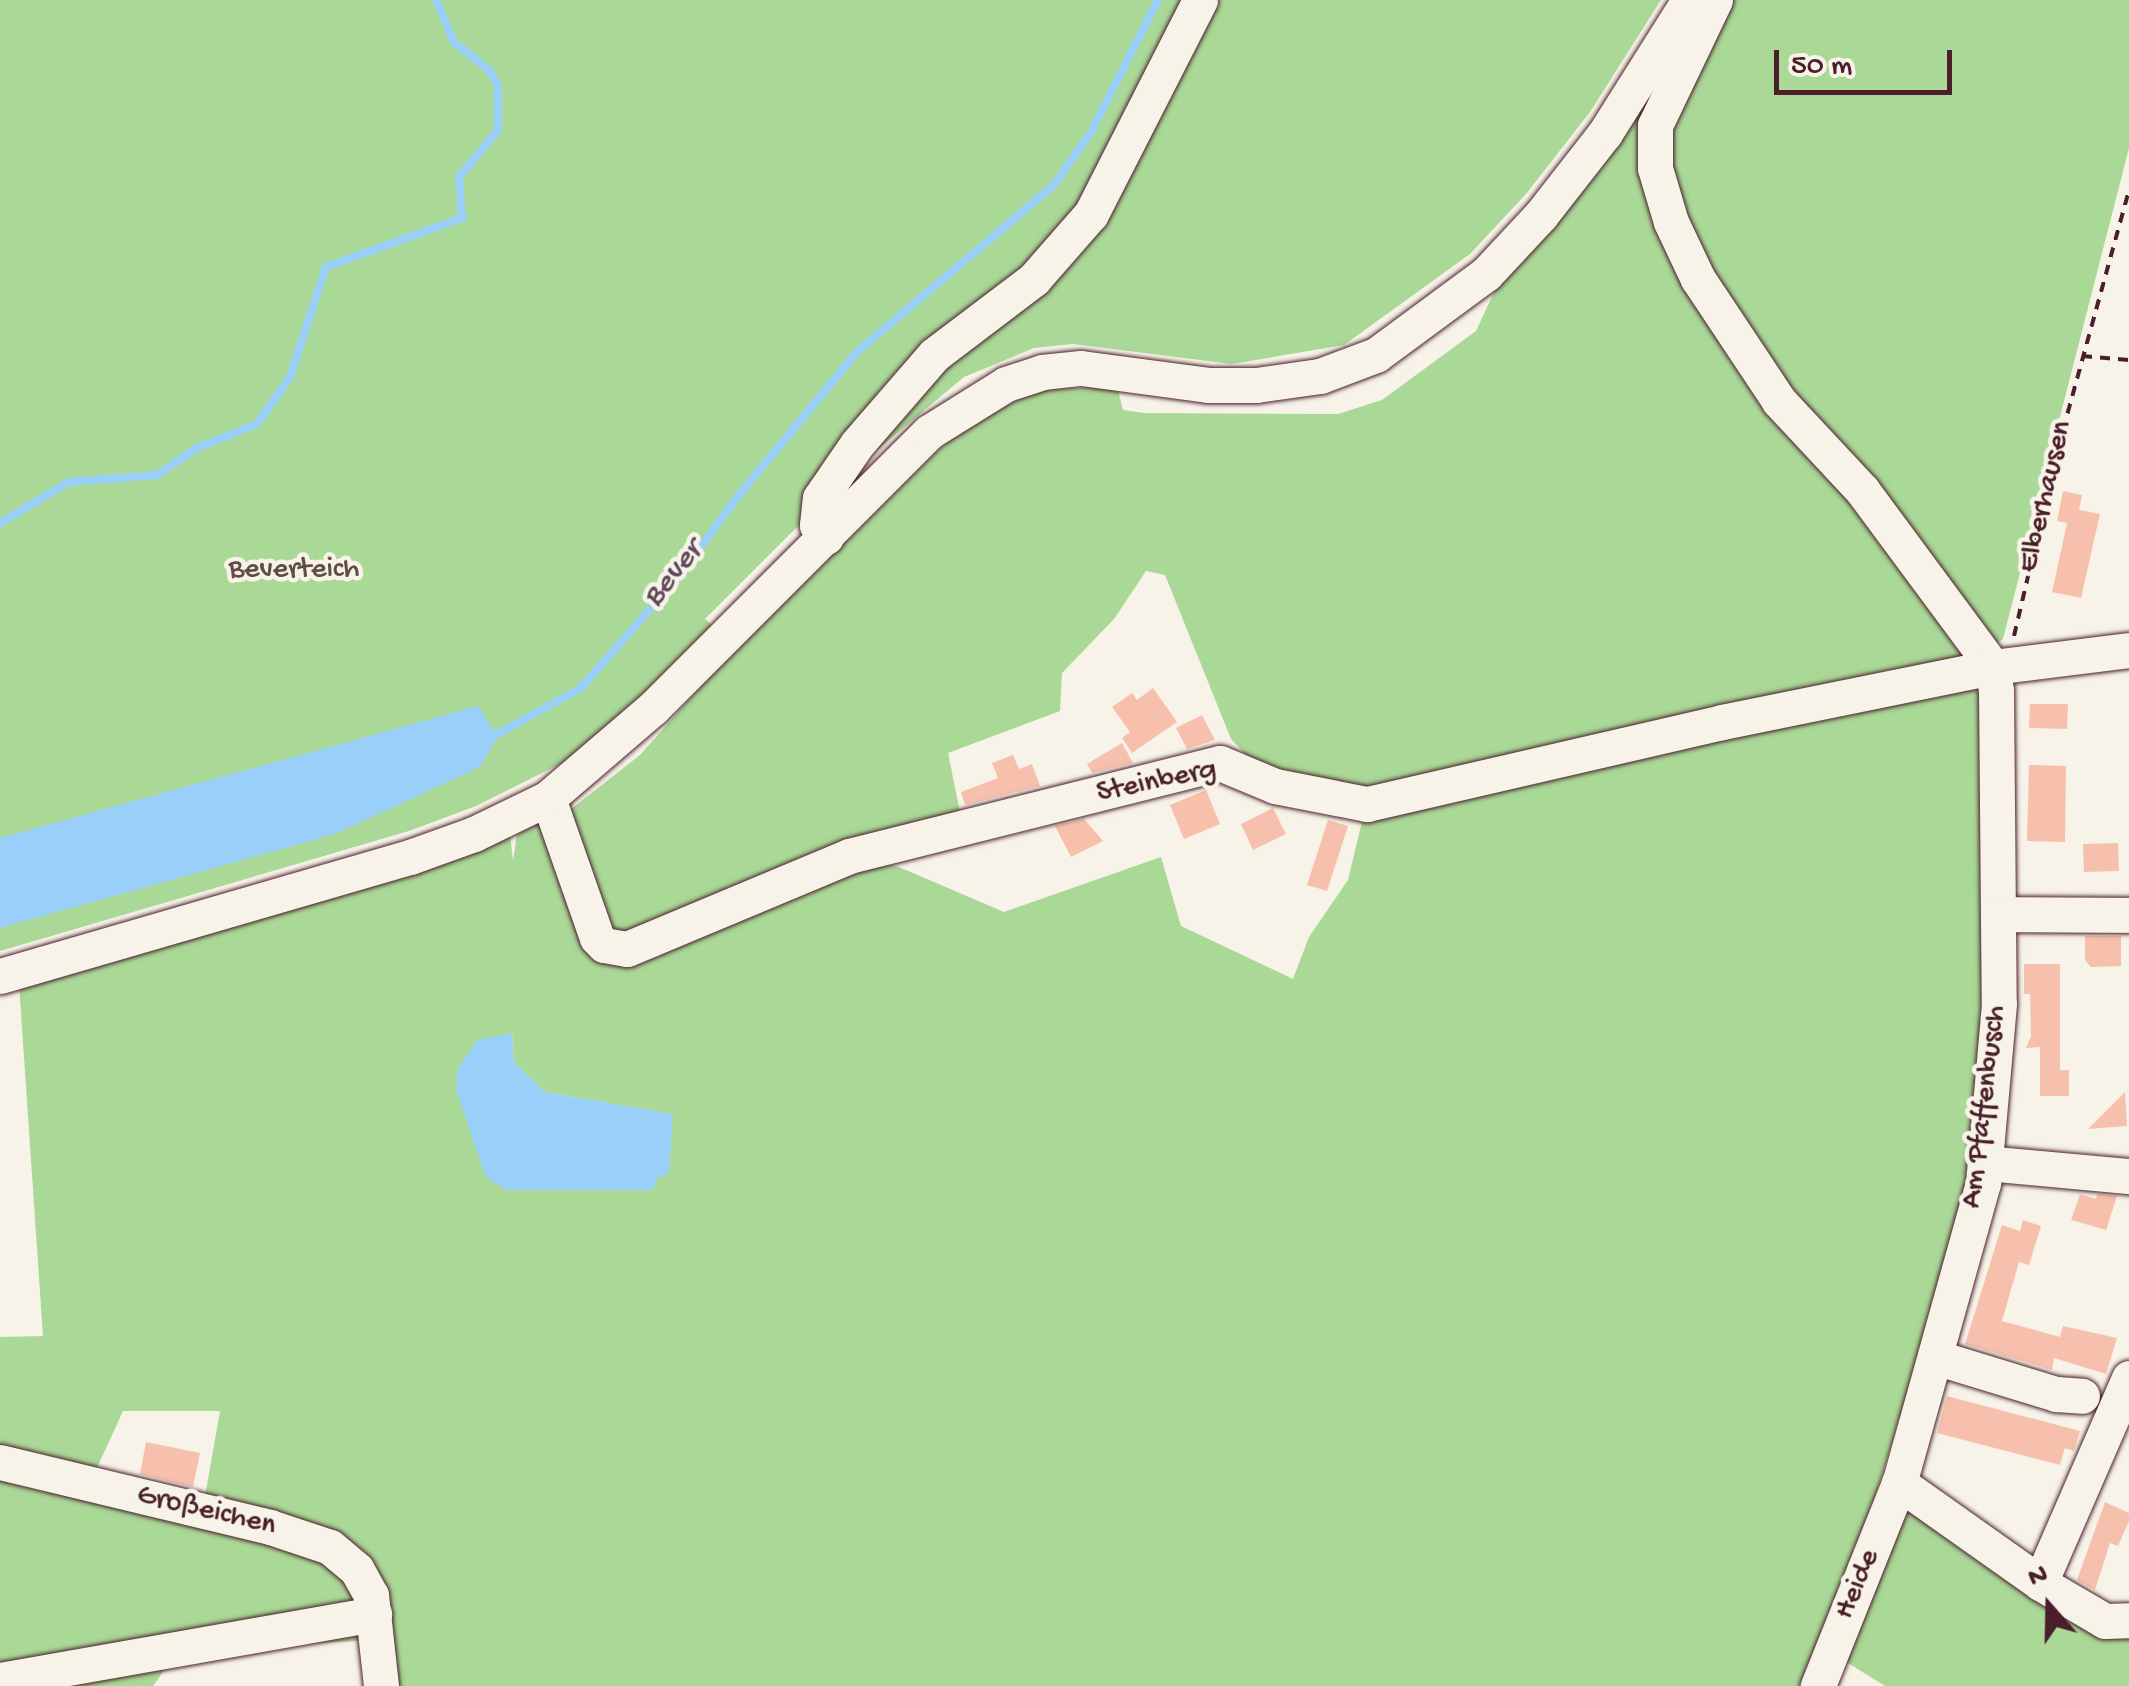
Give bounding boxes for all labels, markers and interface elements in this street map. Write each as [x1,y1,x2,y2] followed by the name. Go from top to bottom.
[1779,30,1956,92] scale bar
[1791,50,1852,85] text: 50 m
[2012,418,2082,576] street label: Elberhausen
[636,534,712,616] water label: Bever
[229,553,359,589] park label: Beverteich
[1094,753,1220,813] street label: Steinberg
[1956,1004,2016,1210] street label: Am Pfaffenbusch
[133,1479,279,1545] street label: Großeichen
[1828,1545,1890,1625] street label: Heide
[1999,1556,2099,1656] north arrow
[2024,1559,2053,1596] text: N

